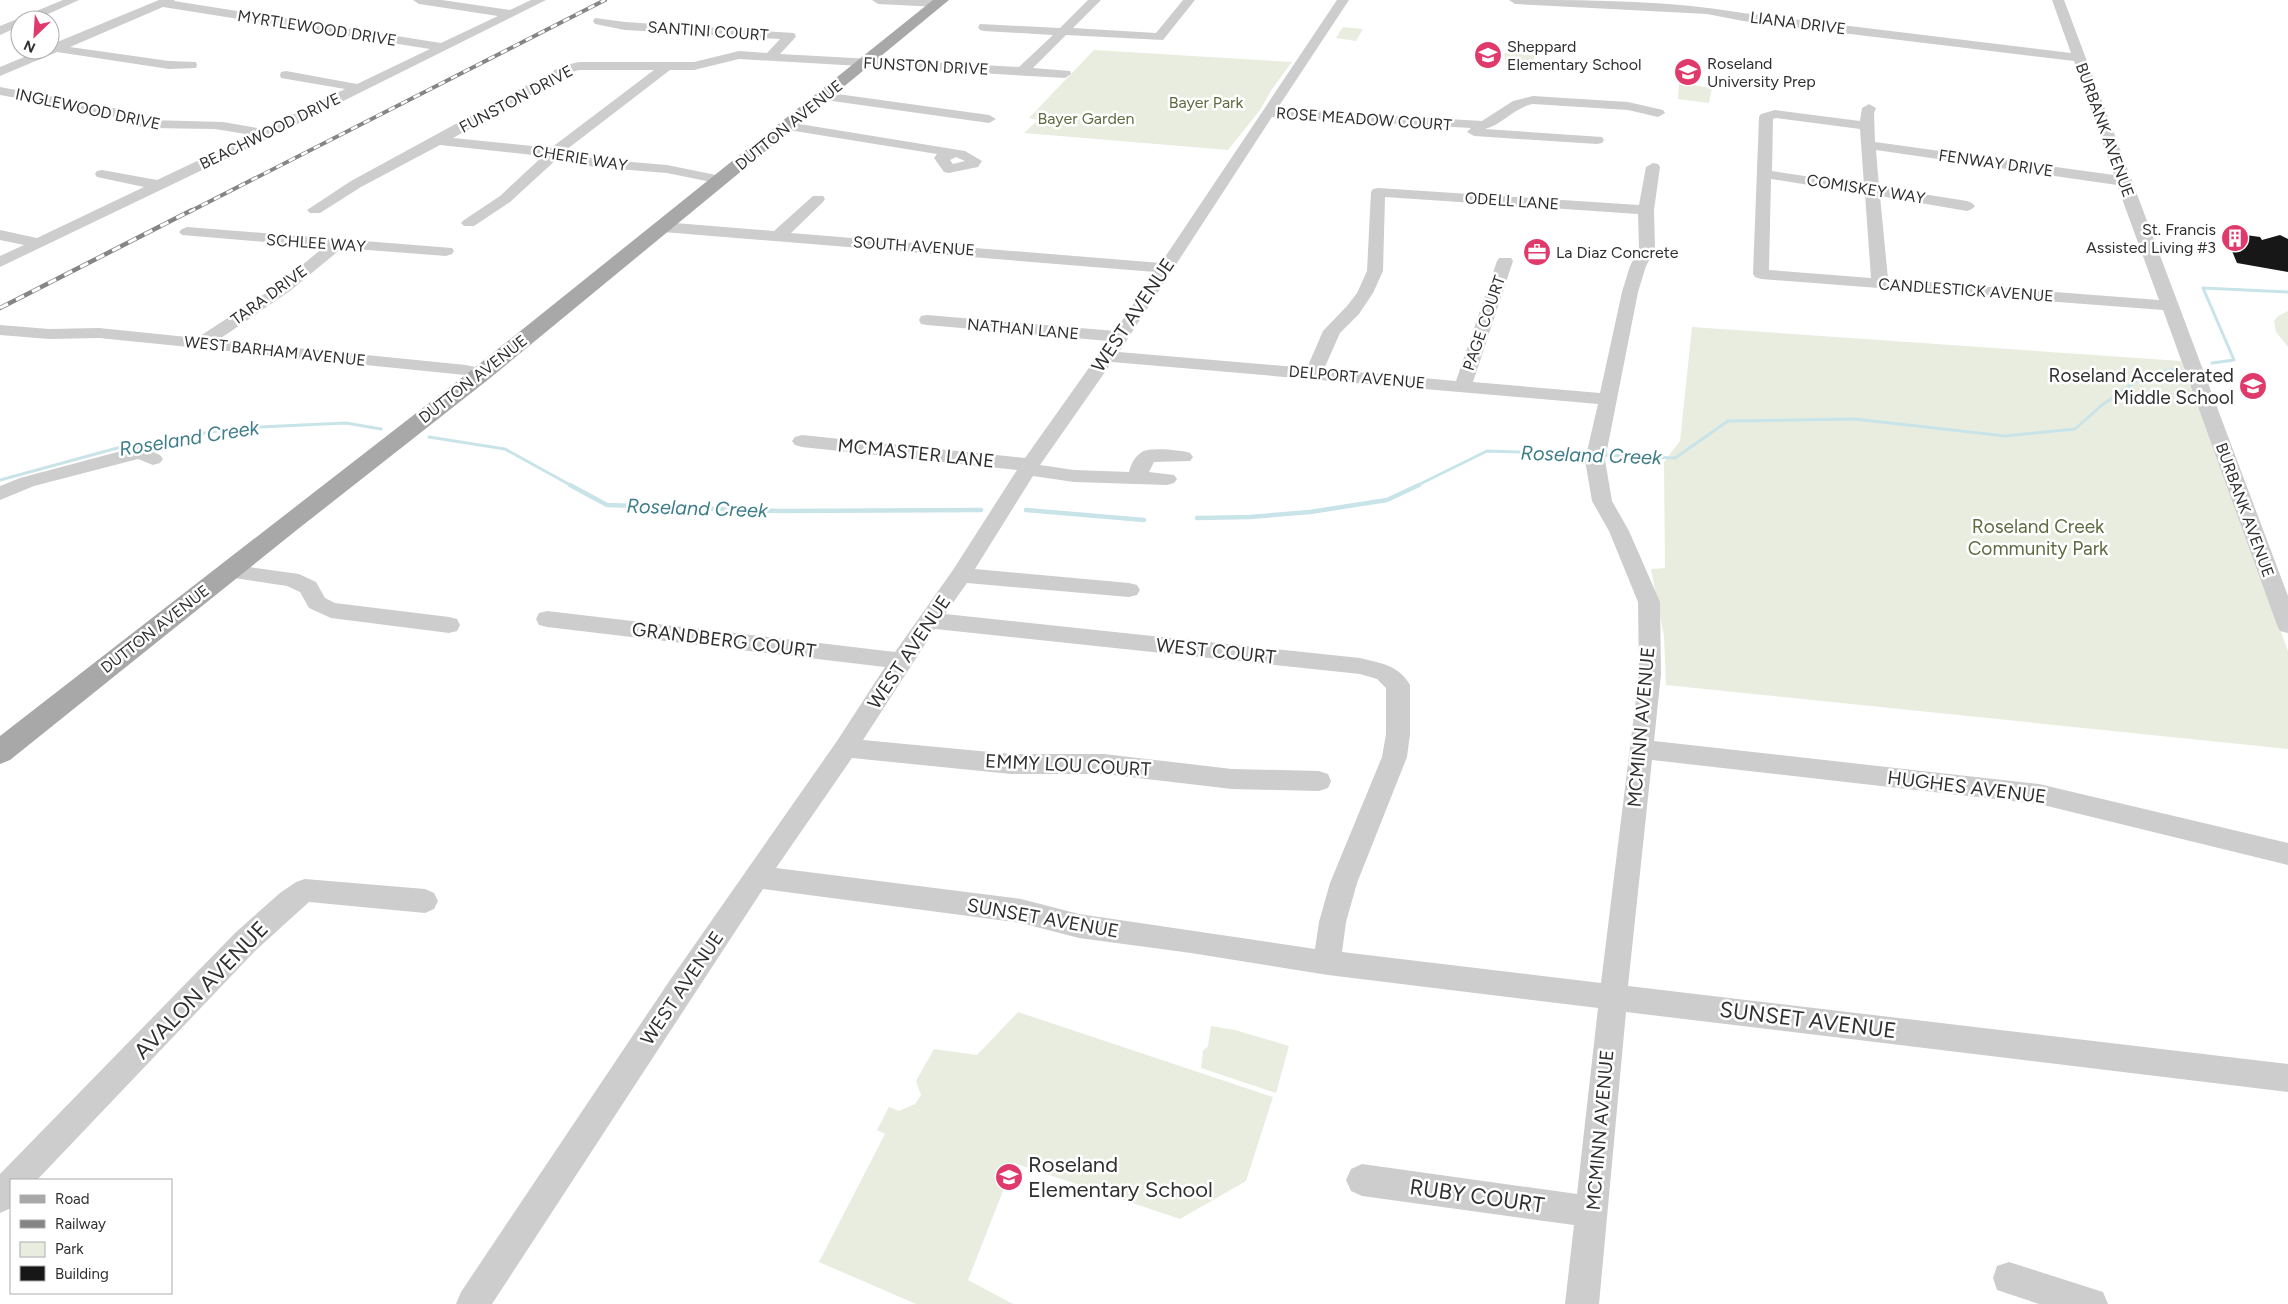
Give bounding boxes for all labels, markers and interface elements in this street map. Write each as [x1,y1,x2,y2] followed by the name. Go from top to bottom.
[236,6,398,50] street label: MYRTLEWOOD DRIVE
[1749,8,1847,38] street label: LIANA DRIVE
[10,10,60,60] north arrow
[647,17,769,45] street label: SANTINI COURT
[21,36,38,56] text: N
[1507,37,1641,74] place label: Sheppard Elementary School
[1473,40,1503,70] school or university icon: Sheppard Elementary School
[863,53,989,79] street label: FUNSTON DRIVE
[1707,54,1816,91] place label: Roseland University Prep
[1673,57,1703,87] school or university icon: Roseland University Prep
[2072,60,2138,200] street label: BURBANK AVENUE
[456,61,576,137] street label: FUNSTON DRIVE
[732,76,846,174] street label: DUTTON AVENUE
[14,84,162,134] street label: INGLEWOOD DRIVE
[196,89,344,173] street label: BEACHWOOD DRIVE
[1169,93,1244,112] park label: Bayer Park
[1275,103,1453,135] street label: ROSE MEADOW COURT
[1038,109,1135,128] park label: Bayer Garden
[531,141,629,175] street label: CHERIE WAY
[1937,146,2055,180] street label: FENWAY DRIVE
[1805,170,1927,208] street label: COMISKEY WAY
[1464,188,1560,214] street label: ODELL LANE
[2086,220,2216,257] place label: St. Francis Assisted Living #3
[2220,223,2250,253] building icon: St. Francis Assisted Living #3
[266,230,367,256] street label: SCHLEE WAY
[852,232,976,260] street label: SOUTH AVENUE
[1522,237,1552,267] office icon: La Diaz Concrete
[1556,243,1679,262] place label: La Diaz Concrete
[1087,254,1179,376] street label: WEST AVENUE
[227,261,311,329] street label: TARA DRIVE
[1459,273,1509,373] street label: PAGE COURT
[1878,274,2054,306] street label: CANDLESTICK AVENUE
[966,315,1080,343] street label: NATHAN LANE
[415,331,531,427] street label: DUTTON AVENUE
[183,332,367,370] street label: WEST BARHAM AVENUE
[1288,362,1426,392] street label: DELPORT AVENUE
[2049,364,2234,409] place label: Roseland Accelerated Middle School
[2238,371,2268,401] school or university icon: Roseland Accelerated Middle School
[117,415,262,461] water label: Roseland Creek
[837,433,995,473] street label: MCMASTER LANE
[2212,440,2278,580] street label: BURBANK AVENUE
[1520,441,1663,470] water label: Roseland Creek
[626,494,769,523] water label: Roseland Creek
[1968,515,2109,560] park label: Roseland Creek Community Park
[97,581,213,677] street label: DUTTON AVENUE
[863,591,955,713] street label: WEST AVENUE
[631,617,818,663] street label: GRANDBERG COURT
[1155,633,1278,669] street label: WEST COURT
[1623,646,1659,808] street label: MCMINN AVENUE
[984,749,1152,781] street label: EMMY LOU COURT
[1886,766,2048,808] street label: HUGHES AVENUE
[965,893,1121,943] street label: SUNSET AVENUE
[128,915,274,1065] street label: AVALON AVENUE
[636,927,728,1049] street label: WEST AVENUE
[1718,996,1898,1044] street label: SUNSET AVENUE
[1582,1049,1618,1211] street label: MCMINN AVENUE
[1028,1151,1213,1203] place label: Roseland Elementary School
[994,1162,1024,1192] school or university icon: Roseland Elementary School
[1408,1173,1546,1219] street label: RUBY COURT
[10,1179,172,1294] legend
[55,1190,90,1208] text: Road
[55,1215,106,1233] text: Railway
[55,1240,84,1258] text: Park
[55,1265,109,1283] text: Building

